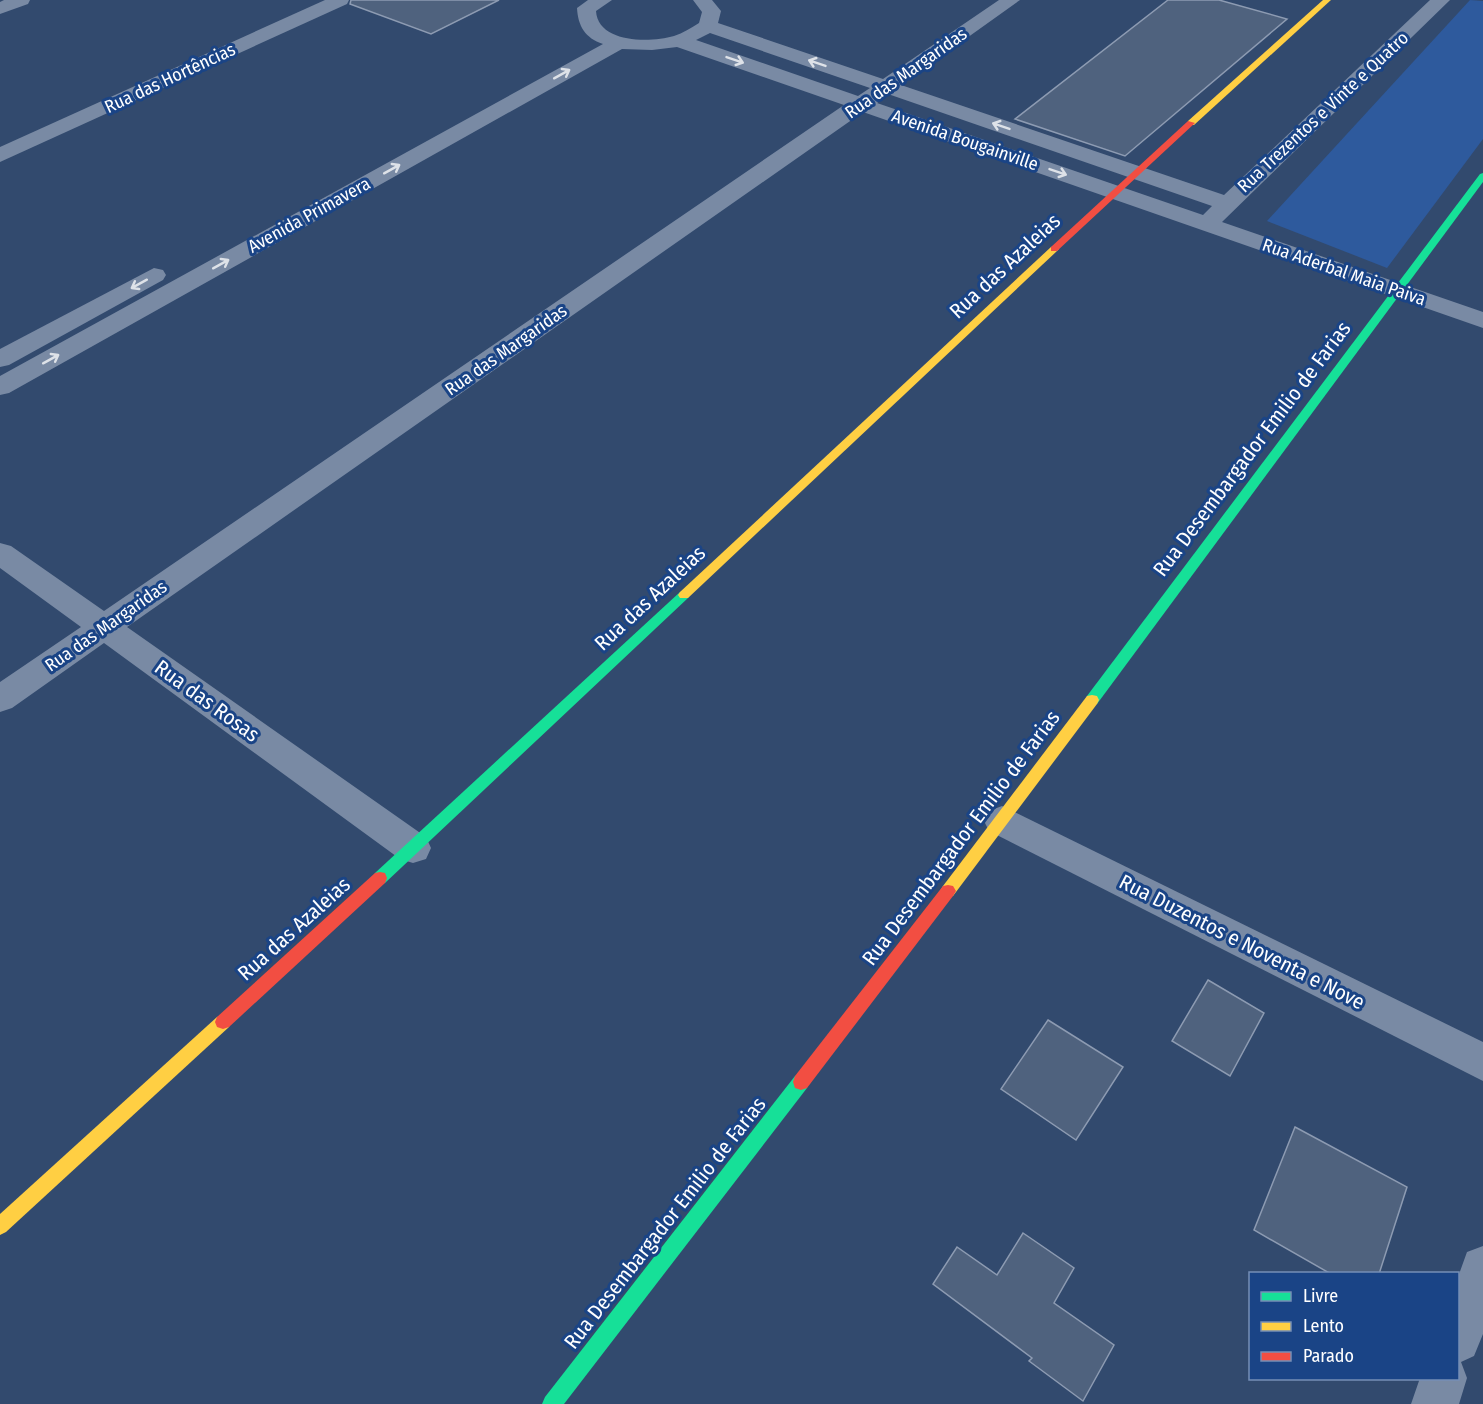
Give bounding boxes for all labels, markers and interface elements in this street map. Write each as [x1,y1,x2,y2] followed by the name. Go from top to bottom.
[841,23,972,123] street label: Rua das Margaridas
[1233,27,1413,197] street label: Rua Trezentos e Vinte e Quatro
[101,38,239,118] street label: Rua das Hortências
[725,55,744,66] one-way arrow
[808,57,827,68] one-way arrow
[553,68,570,80] one-way arrow
[889,105,1041,175] street label: Avenida Bougainville
[992,120,1011,131] one-way arrow
[382,163,400,174] one-way arrow
[1048,167,1067,178] one-way arrow
[244,172,374,258] street label: Avenida Primavera
[944,208,1066,324] street label: Rua das Azaleias
[1259,234,1429,310] street label: Rua Aderbal Maia Paiva
[212,258,230,269] one-way arrow
[131,278,148,290] one-way arrow
[441,300,572,400] street label: Rua das Margaridas
[1147,316,1357,582] street label: Rua Desembargador Emilio de Farias
[42,353,59,365] one-way arrow
[589,540,711,656] street label: Rua das Azaleias
[41,576,172,676] street label: Rua das Margaridas
[150,654,264,748] street label: Rua das Rosas
[856,705,1066,971] street label: Rua Desembargador Emilio de Farias
[1115,869,1369,1015] street label: Rua Duzentos e Noventa e Nove
[232,872,356,986] street label: Rua das Azaleias
[558,1092,772,1354] street label: Rua Desembargador Emilio de Farias
[1249,1272,1459,1380] legend
[1303,1285,1338,1307] text: Livre
[1303,1315,1344,1337] text: Lento
[1303,1345,1354,1367] text: Parado

